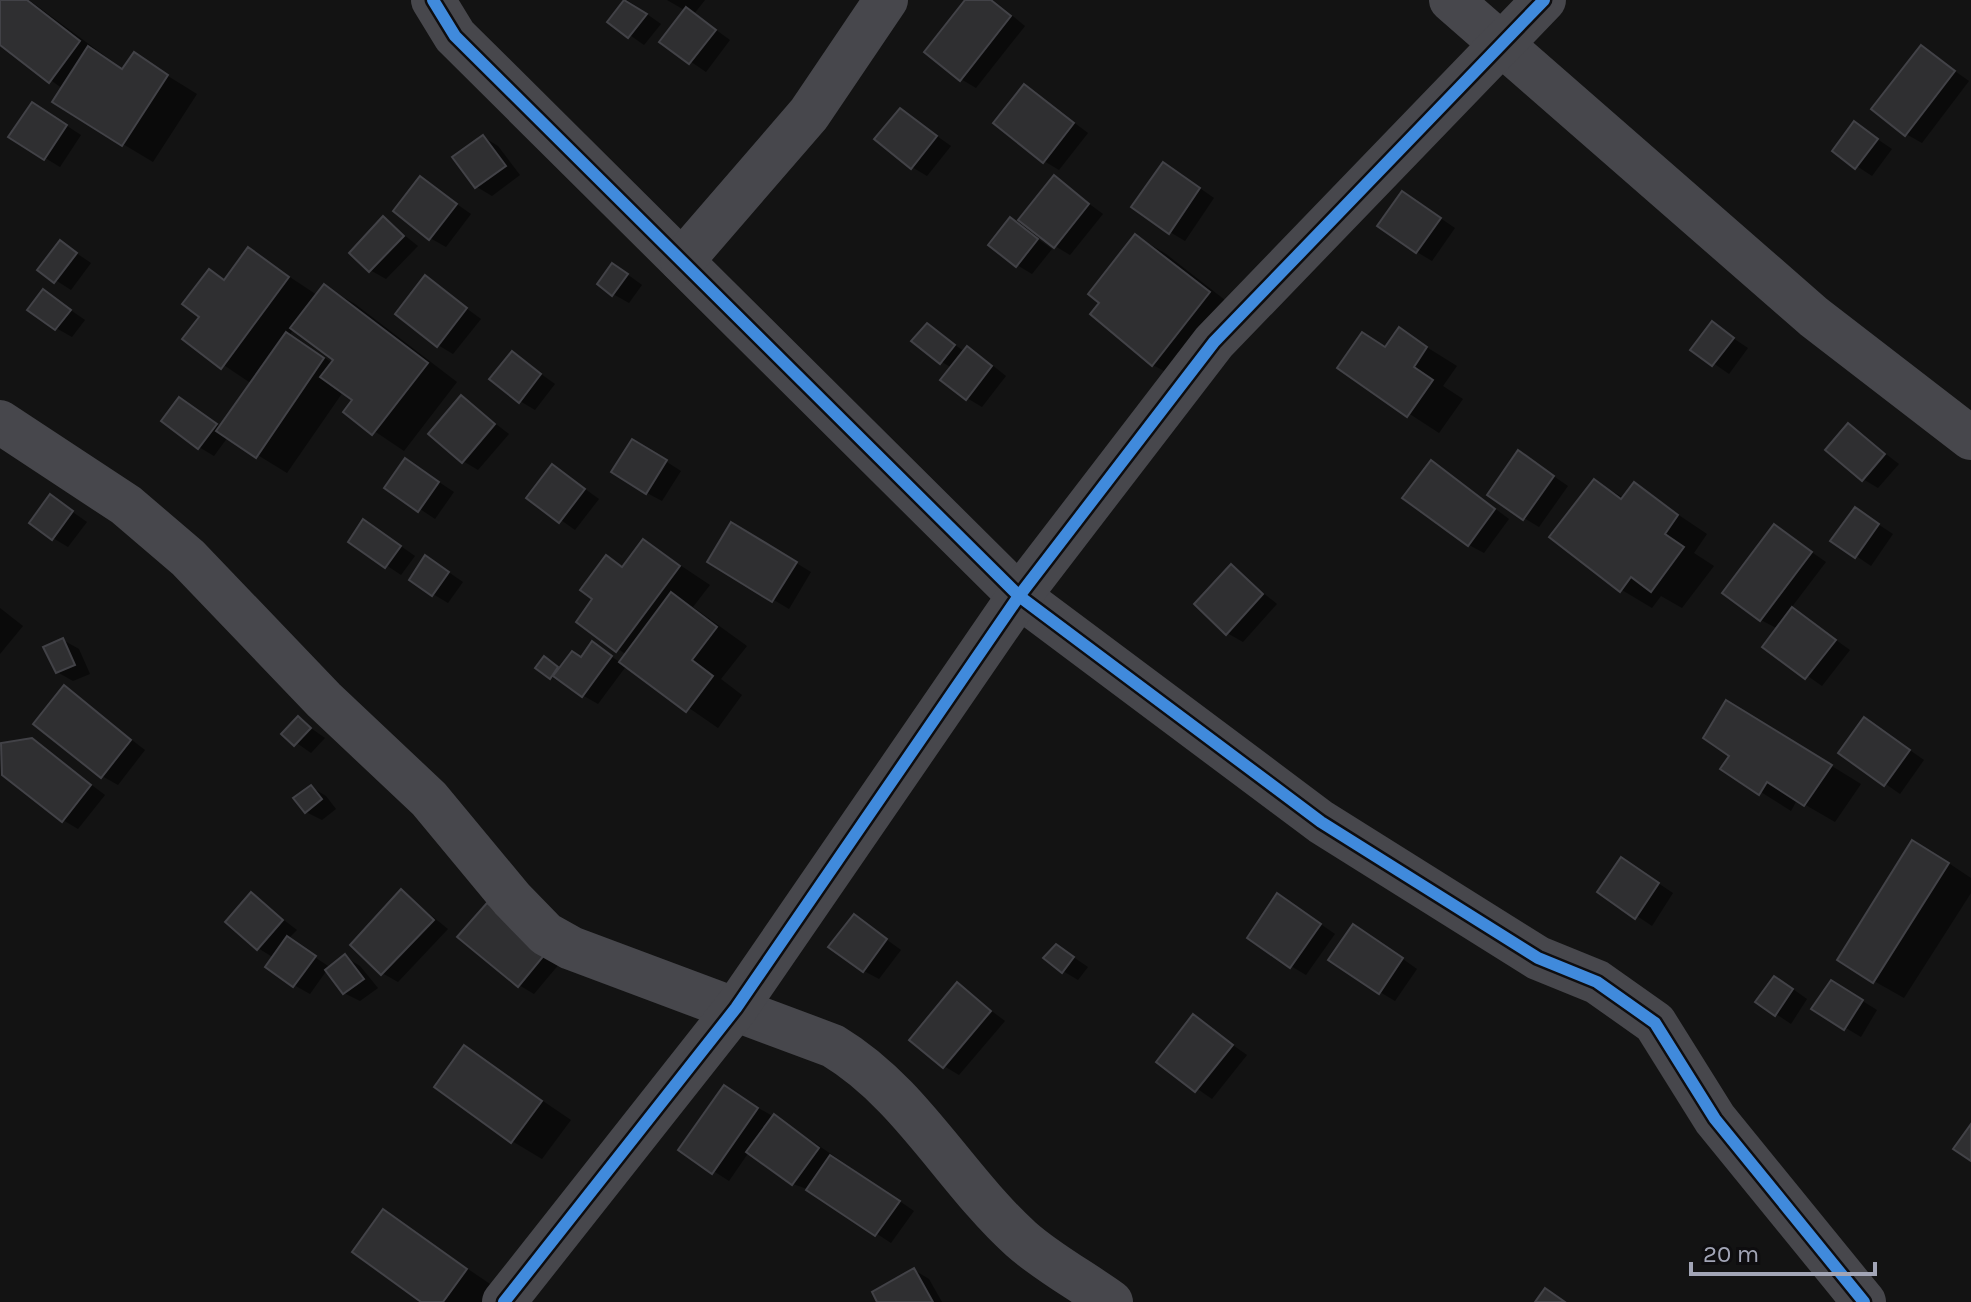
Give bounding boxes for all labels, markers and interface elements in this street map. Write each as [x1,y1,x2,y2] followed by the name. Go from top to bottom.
[1691,1226,1875,1276] scale bar
[1703,1240,1759,1268] text: 20 m

